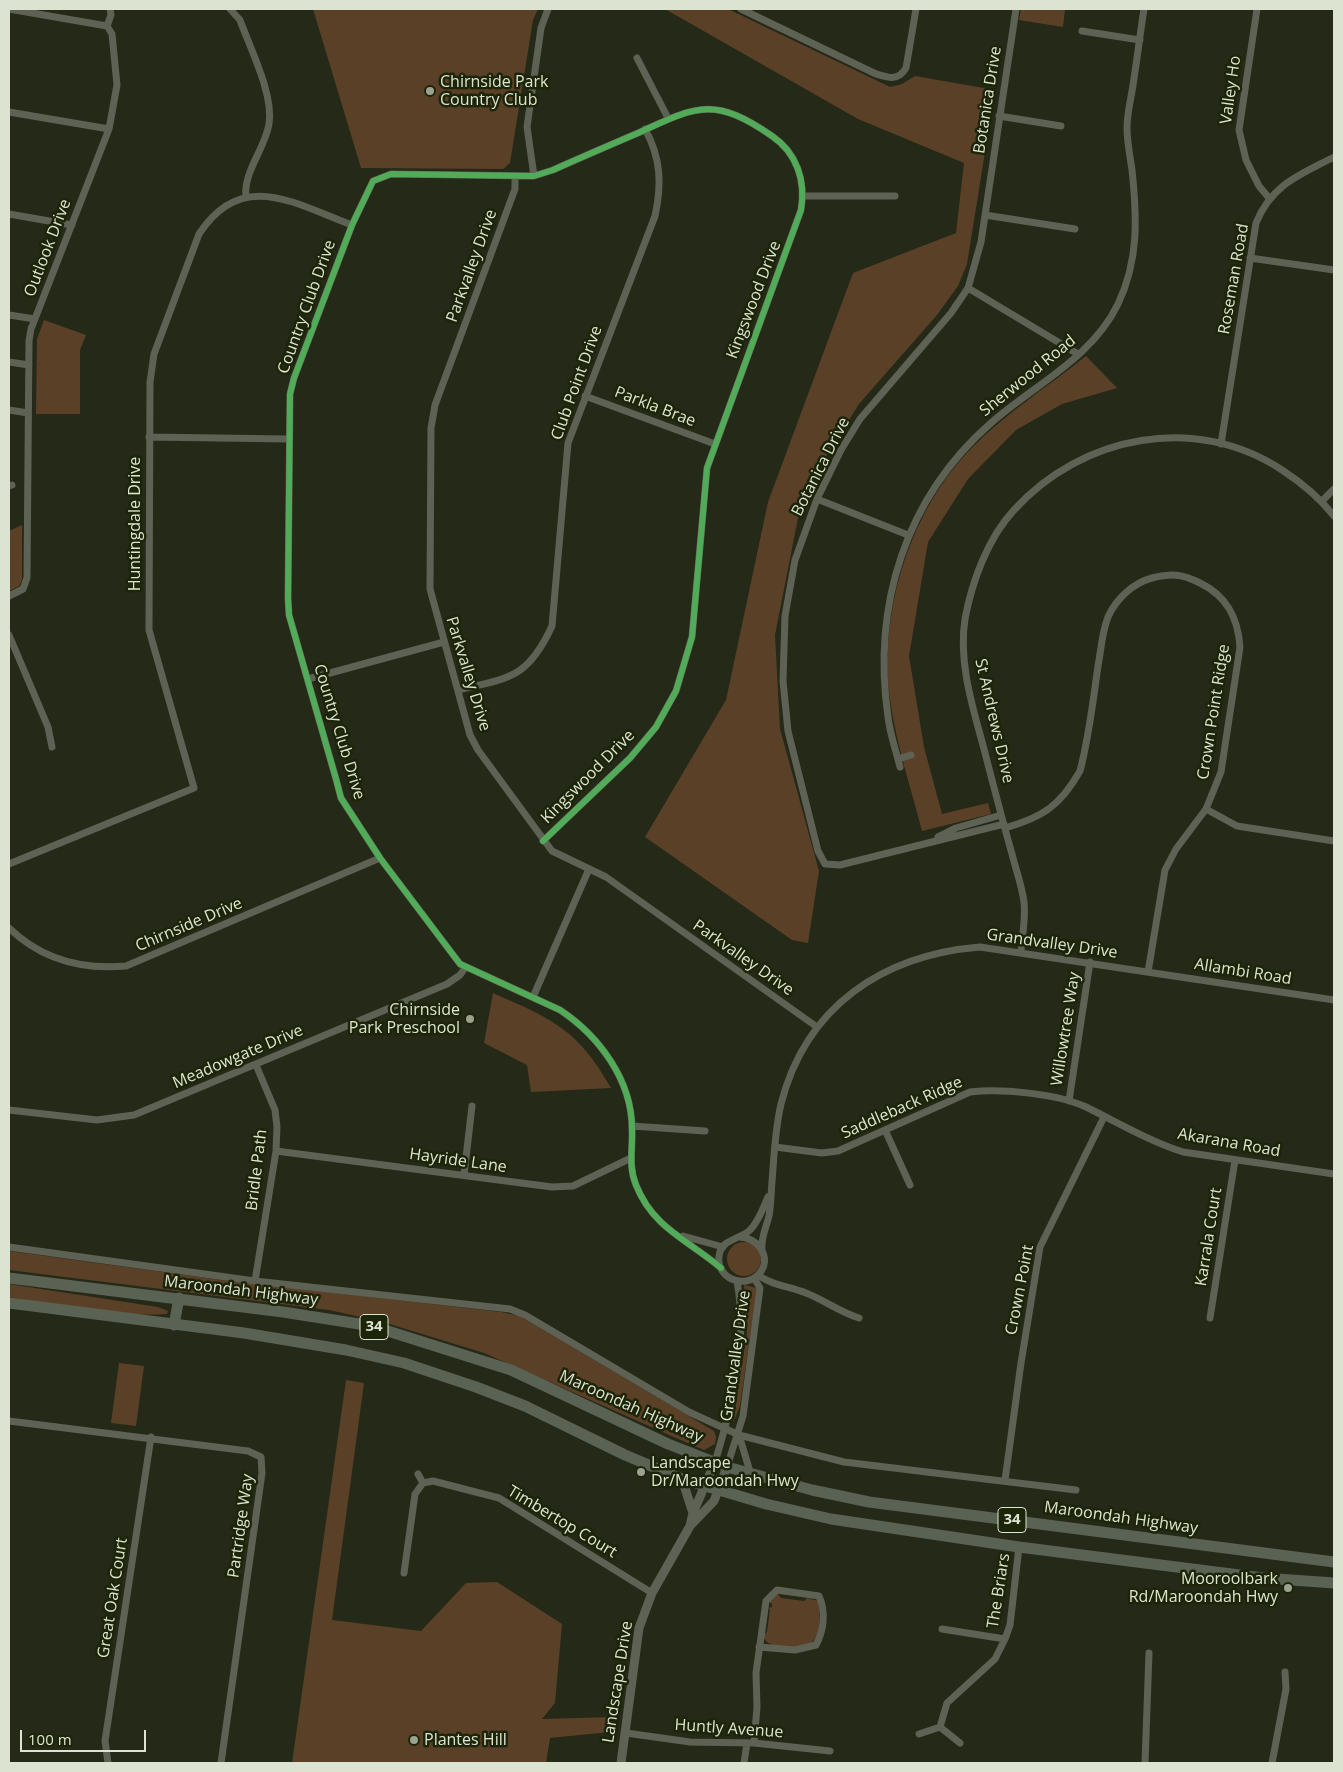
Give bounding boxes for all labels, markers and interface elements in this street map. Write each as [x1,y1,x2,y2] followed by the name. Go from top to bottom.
[970,45,1006,155] street label: Botanica Drive
[1217,54,1245,126] street label: Valley Ho
[440,72,548,110] place label: Chirnside Park Country Club
[424,85,436,97] marker: Chirnside Park Country Club
[21,196,75,300] street label: Outlook Drive
[443,207,501,325] street label: Parkvalley Drive
[1215,222,1253,336] street label: Roseman Road
[274,238,340,376] street label: Country Club Drive
[723,238,785,362] street label: Kingswood Drive
[547,323,607,443] street label: Club Point Drive
[976,331,1080,421] street label: Sherwood Road
[612,383,698,431] street label: Parkla Brae
[788,414,854,520] street label: Botanica Drive
[125,457,145,591] street label: Huntingdale Drive
[441,614,495,734] street label: Parkvalley Drive
[1194,643,1234,781] street label: Crown Point Ridge
[970,657,1018,785] street label: St Andrews Drive
[309,662,369,802] street label: Country Club Drive
[537,726,639,828] street label: Kingswood Drive
[133,894,245,956] street label: Chirnside Drive
[689,916,797,1000] street label: Parkvalley Drive
[985,925,1119,963] street label: Grandvalley Drive
[1193,955,1293,989] street label: Allambi Road
[1048,971,1084,1087] street label: Willowtree Way
[349,1000,460,1038] place label: Chirnside Park Preschool
[464,1013,476,1025] marker: Chirnside Park Preschool
[170,1021,306,1093] street label: Meadowgate Drive
[838,1073,966,1143] street label: Saddleback Ridge
[1176,1125,1282,1161] street label: Akarana Road
[242,1128,272,1212] street label: Bridle Path
[408,1145,508,1177] street label: Hayride Lane
[1192,1186,1226,1288] street label: Karrala Court
[1002,1243,1038,1337] street label: Crown Point
[163,1272,319,1310] street label: Maroondah Highway
[717,1289,755,1423] street label: Grandvalley Drive
[360,1314,388,1340] road number: 34
[556,1367,706,1447] street label: Maroondah Highway
[651,1453,799,1491] place label: Landscape Dr/Maroondah Hwy
[635,1466,647,1478] marker: Landscape Dr/Maroondah Hwy
[224,1473,258,1579] street label: Partridge Way
[504,1482,620,1562] street label: Timbertop Court
[1043,1498,1199,1538] street label: Maroondah Highway
[998,1508,1026,1532] road number: 34
[94,1536,132,1660] street label: Great Oak Court
[984,1552,1014,1630] street label: The Briars
[1129,1569,1278,1607] place label: Mooroolbark Rd/Maroondah Hwy
[1282,1582,1294,1594] marker: Mooroolbark Rd/Maroondah Hwy
[599,1620,637,1744] street label: Landscape Drive
[674,1716,784,1742] street label: Huntly Avenue
[22,1720,149,1752] scale bar
[28,1729,72,1749] text: 100 m
[424,1730,507,1750] place label: Plantes Hill
[408,1734,420,1746] marker: Plantes Hill

